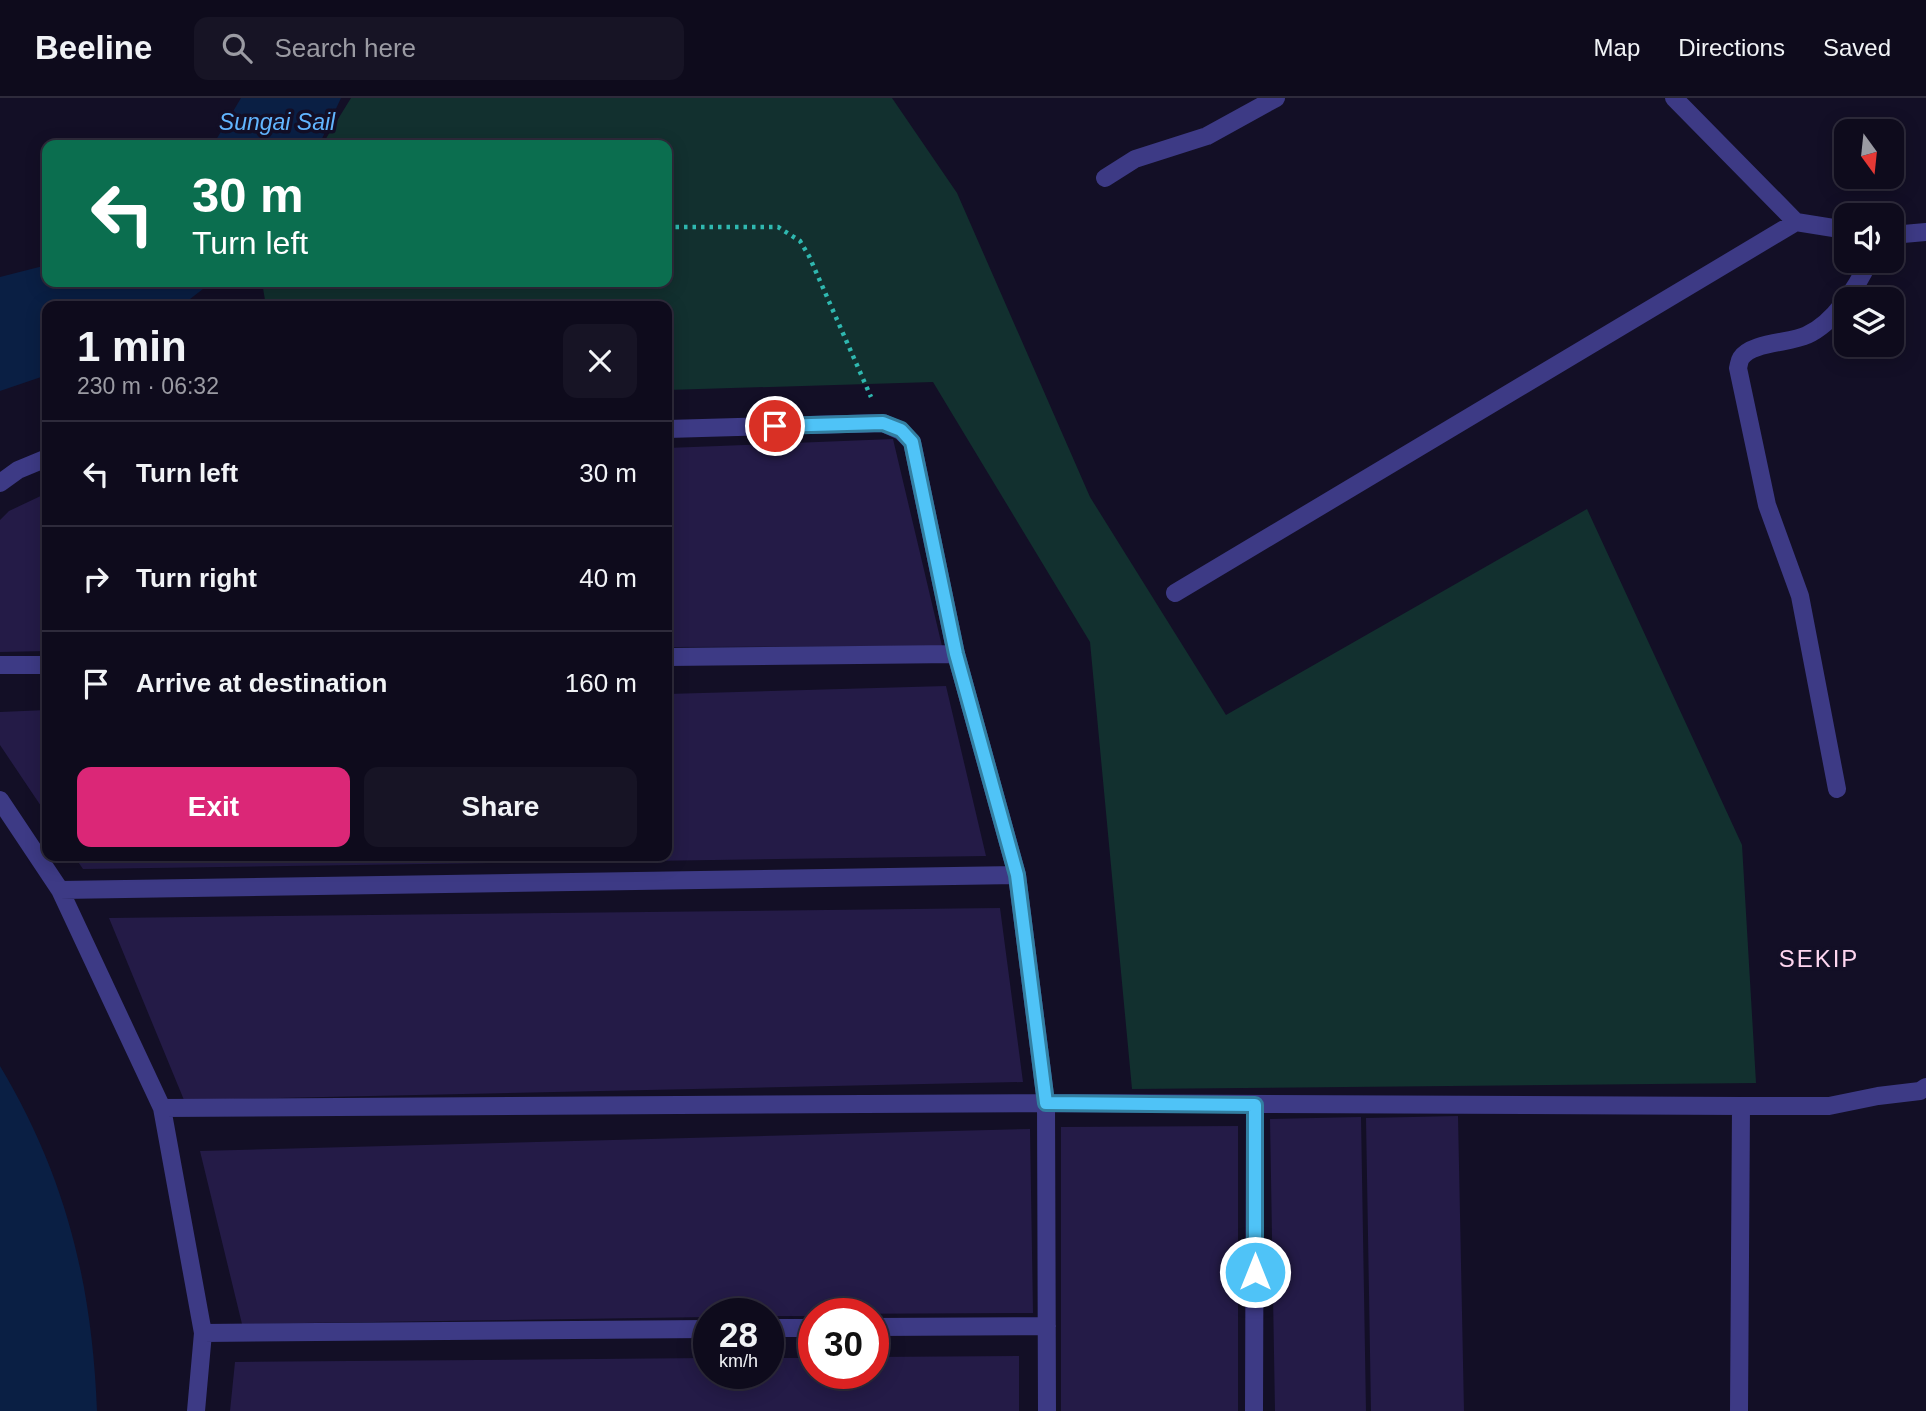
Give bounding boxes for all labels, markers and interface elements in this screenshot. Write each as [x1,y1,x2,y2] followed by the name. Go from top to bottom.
[194,17,684,80] search box
[35,29,152,66] text: Beeline
[218,29,256,67] icon: search
[274,33,416,63] text: Search here
[1594,34,1640,61] text: Map
[1678,34,1785,61] text: Directions
[1823,34,1891,61] text: Saved
[219,109,336,135] water label: Sungai Sail
[1834,119,1904,189] north arrow
[1834,119,1904,357] map controls
[77,168,168,259] icon: left
[192,168,304,222] text: 30 m
[1834,203,1904,273] button: sound
[192,225,308,261] text: Turn left
[1834,287,1904,357] button: layers
[77,323,187,370] text: 1 min
[563,324,637,398] button: close
[77,373,219,399] text: 230 m · 06:32
[745,396,805,456] pin
[756,407,794,445] icon: arrive
[77,455,115,493] icon: left
[136,458,238,488] text: Turn left
[579,458,637,488] text: 30 m
[77,560,115,598] icon: right
[136,563,257,593] text: Turn right
[579,563,637,593] text: 40 m
[77,665,115,703] icon: arrive
[136,668,387,698] text: Arrive at destination
[565,668,637,698] text: 160 m
[77,767,350,847] button: Exit
[364,767,637,847] button: Share
[1779,945,1859,972] district label: SEKIP
[1218,1235,1292,1309] position arrow
[798,1298,889,1389] speed limit sign: 30
[719,1315,758,1354] text: 28
[719,1351,758,1371] text: km/h

